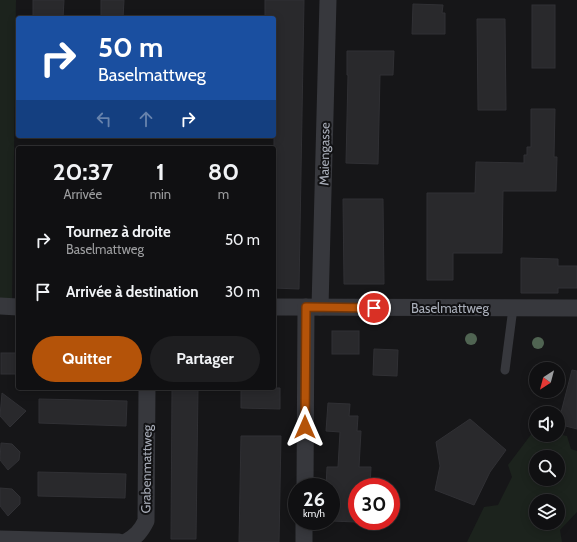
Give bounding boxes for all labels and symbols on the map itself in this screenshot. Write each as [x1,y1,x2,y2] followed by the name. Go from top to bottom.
[315,122,333,186] street label: Maiengasse
[357,291,391,325] pin
[411,300,489,316] street label: Baselmattweg
[529,362,565,398] north arrow
[284,406,326,448] position arrow
[137,424,155,514] street label: Grabenmattweg
[348,478,400,530] speed limit sign: 30

